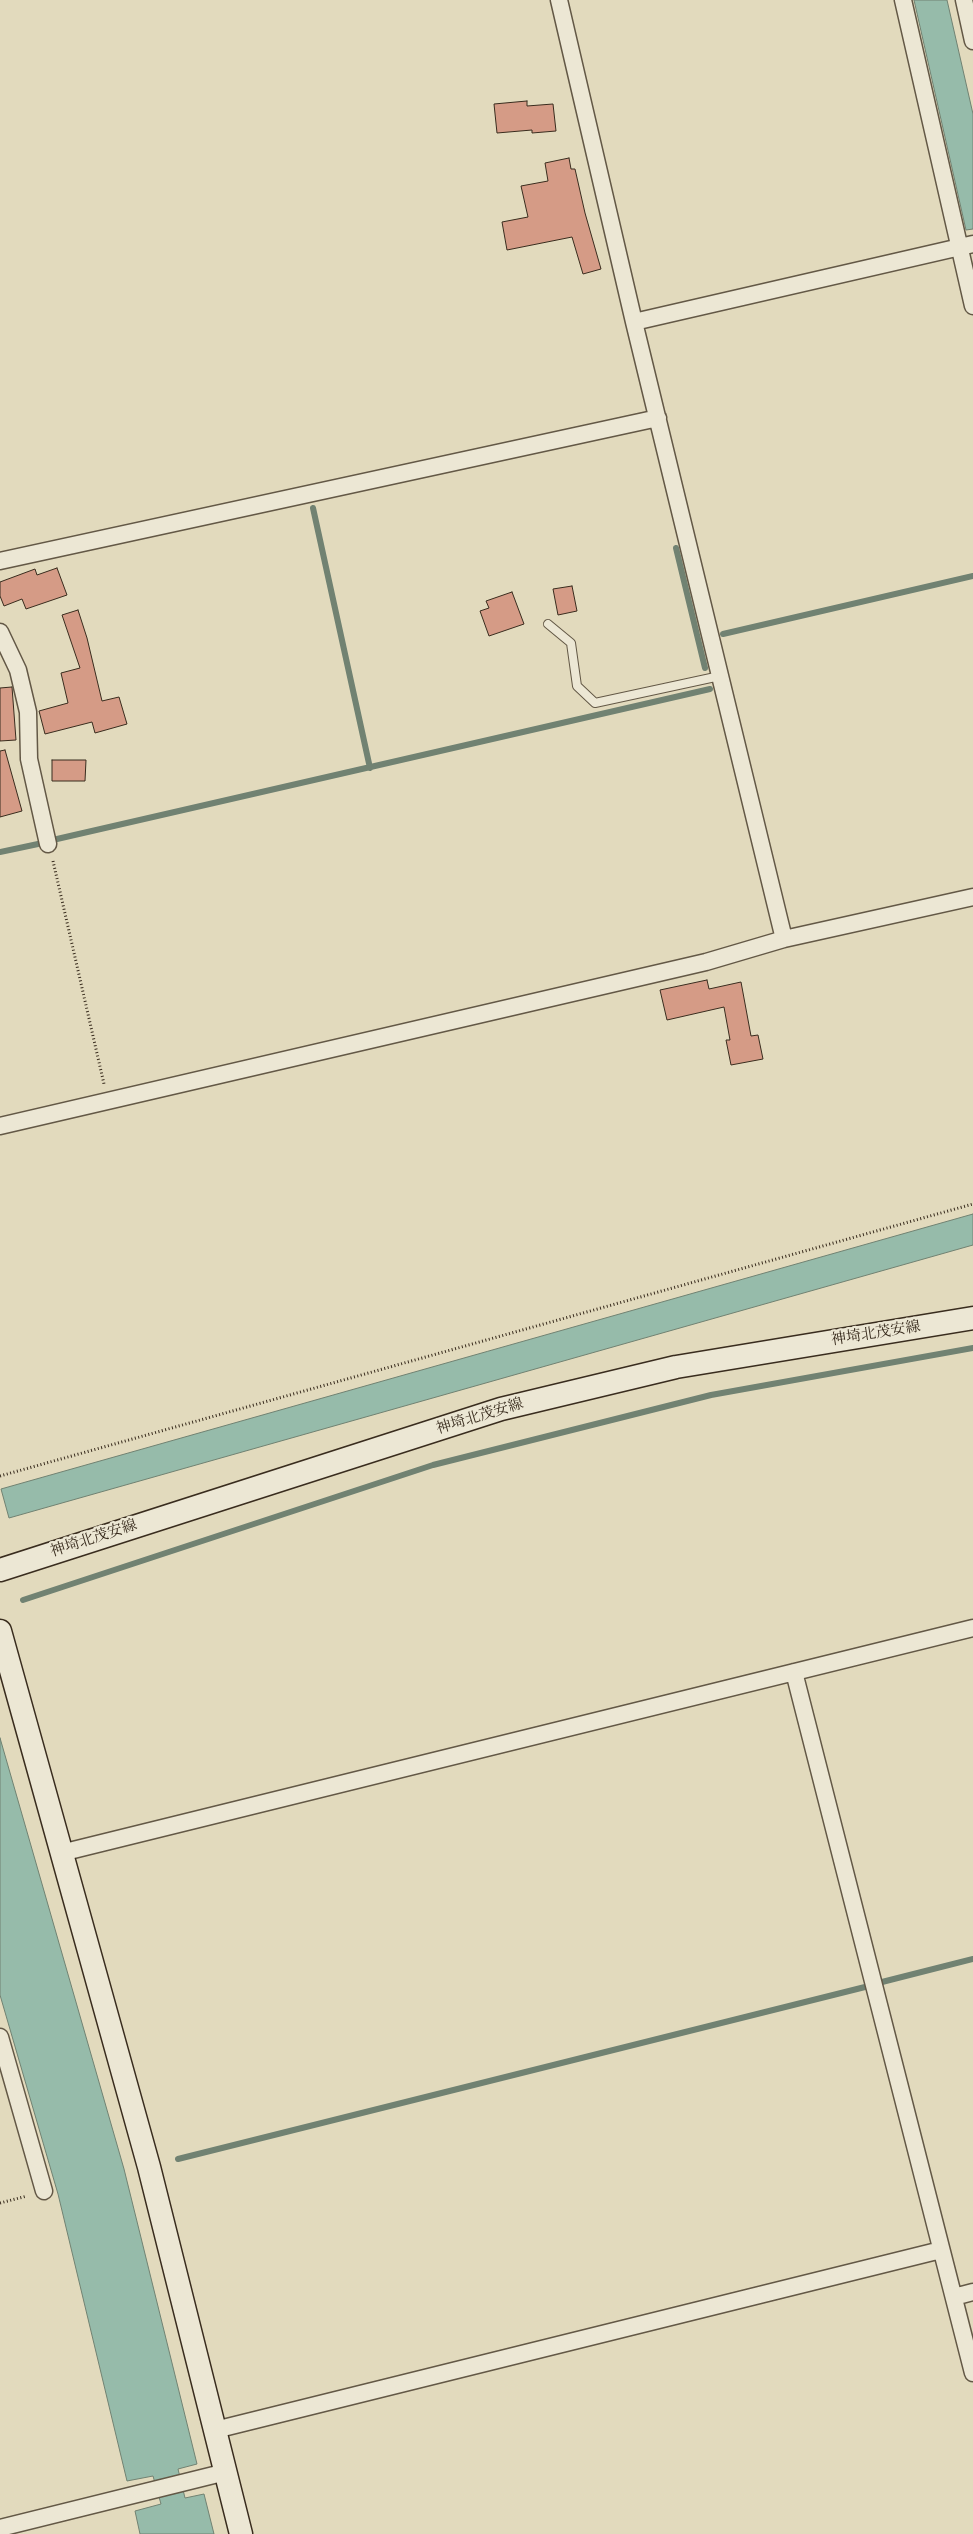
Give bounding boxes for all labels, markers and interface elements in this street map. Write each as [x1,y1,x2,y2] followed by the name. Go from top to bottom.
[830,1318,922,1350] street label: 神埼北茂安線
[434,1395,526,1439] street label: 神埼北茂安線
[48,1517,140,1561] street label: 神埼北茂安線

